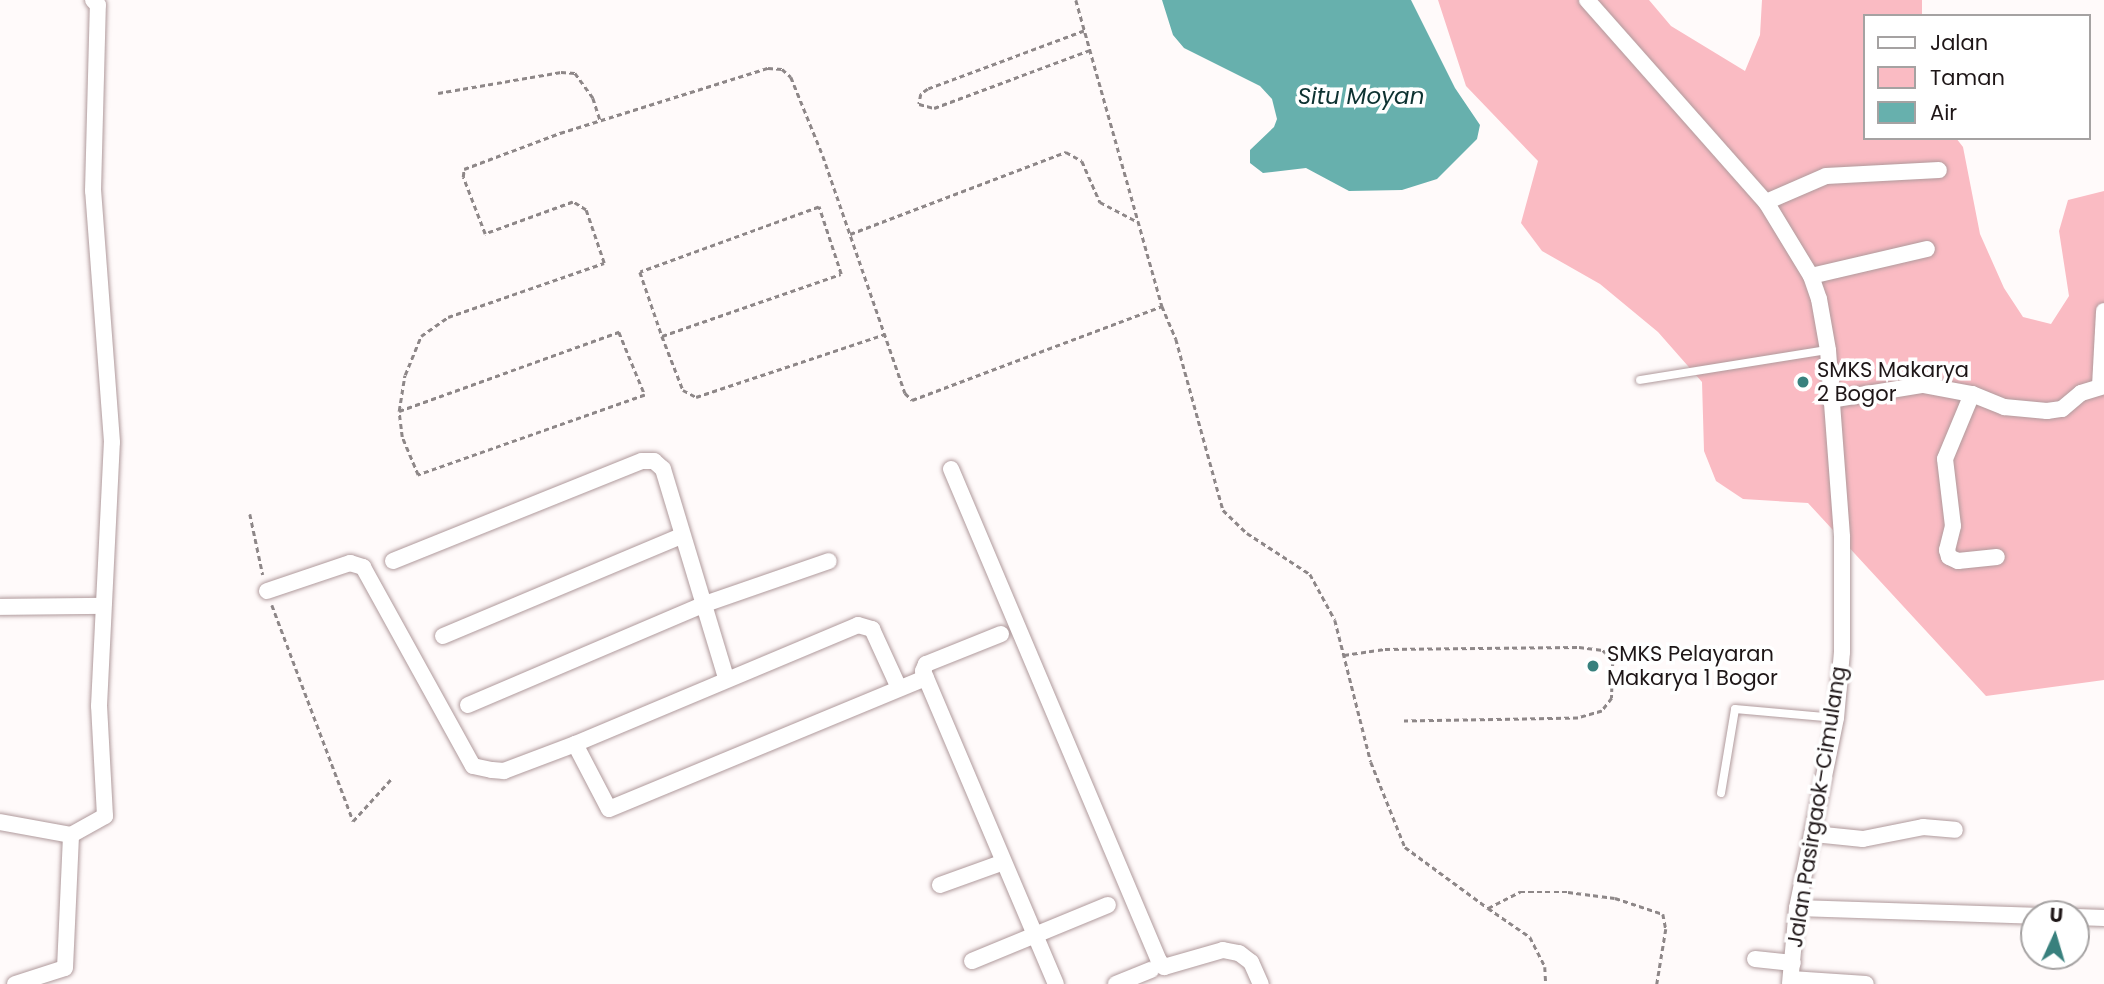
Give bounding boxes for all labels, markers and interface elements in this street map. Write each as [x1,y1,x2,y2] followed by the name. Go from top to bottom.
[1862,14,2090,140] legend
[1930,28,1988,57] text: Jalan
[1930,63,2005,92] text: Taman
[1298,82,1424,110] water label: Situ Moyan
[1930,98,1957,127] text: Air
[1817,357,1969,407] place label: SMKS Makarya 2 Bogor
[1795,374,1811,390] marker: SMKS Makarya 2 Bogor
[1607,641,1778,691] place label: SMKS Pelayaran Makarya 1 Bogor
[1585,658,1601,674] marker: SMKS Pelayaran Makarya 1 Bogor
[1782,665,1852,949] street label: Jalan Pasirgaok–Cimulang
[2020,900,2090,970] north arrow
[2049,902,2064,929] text: U

